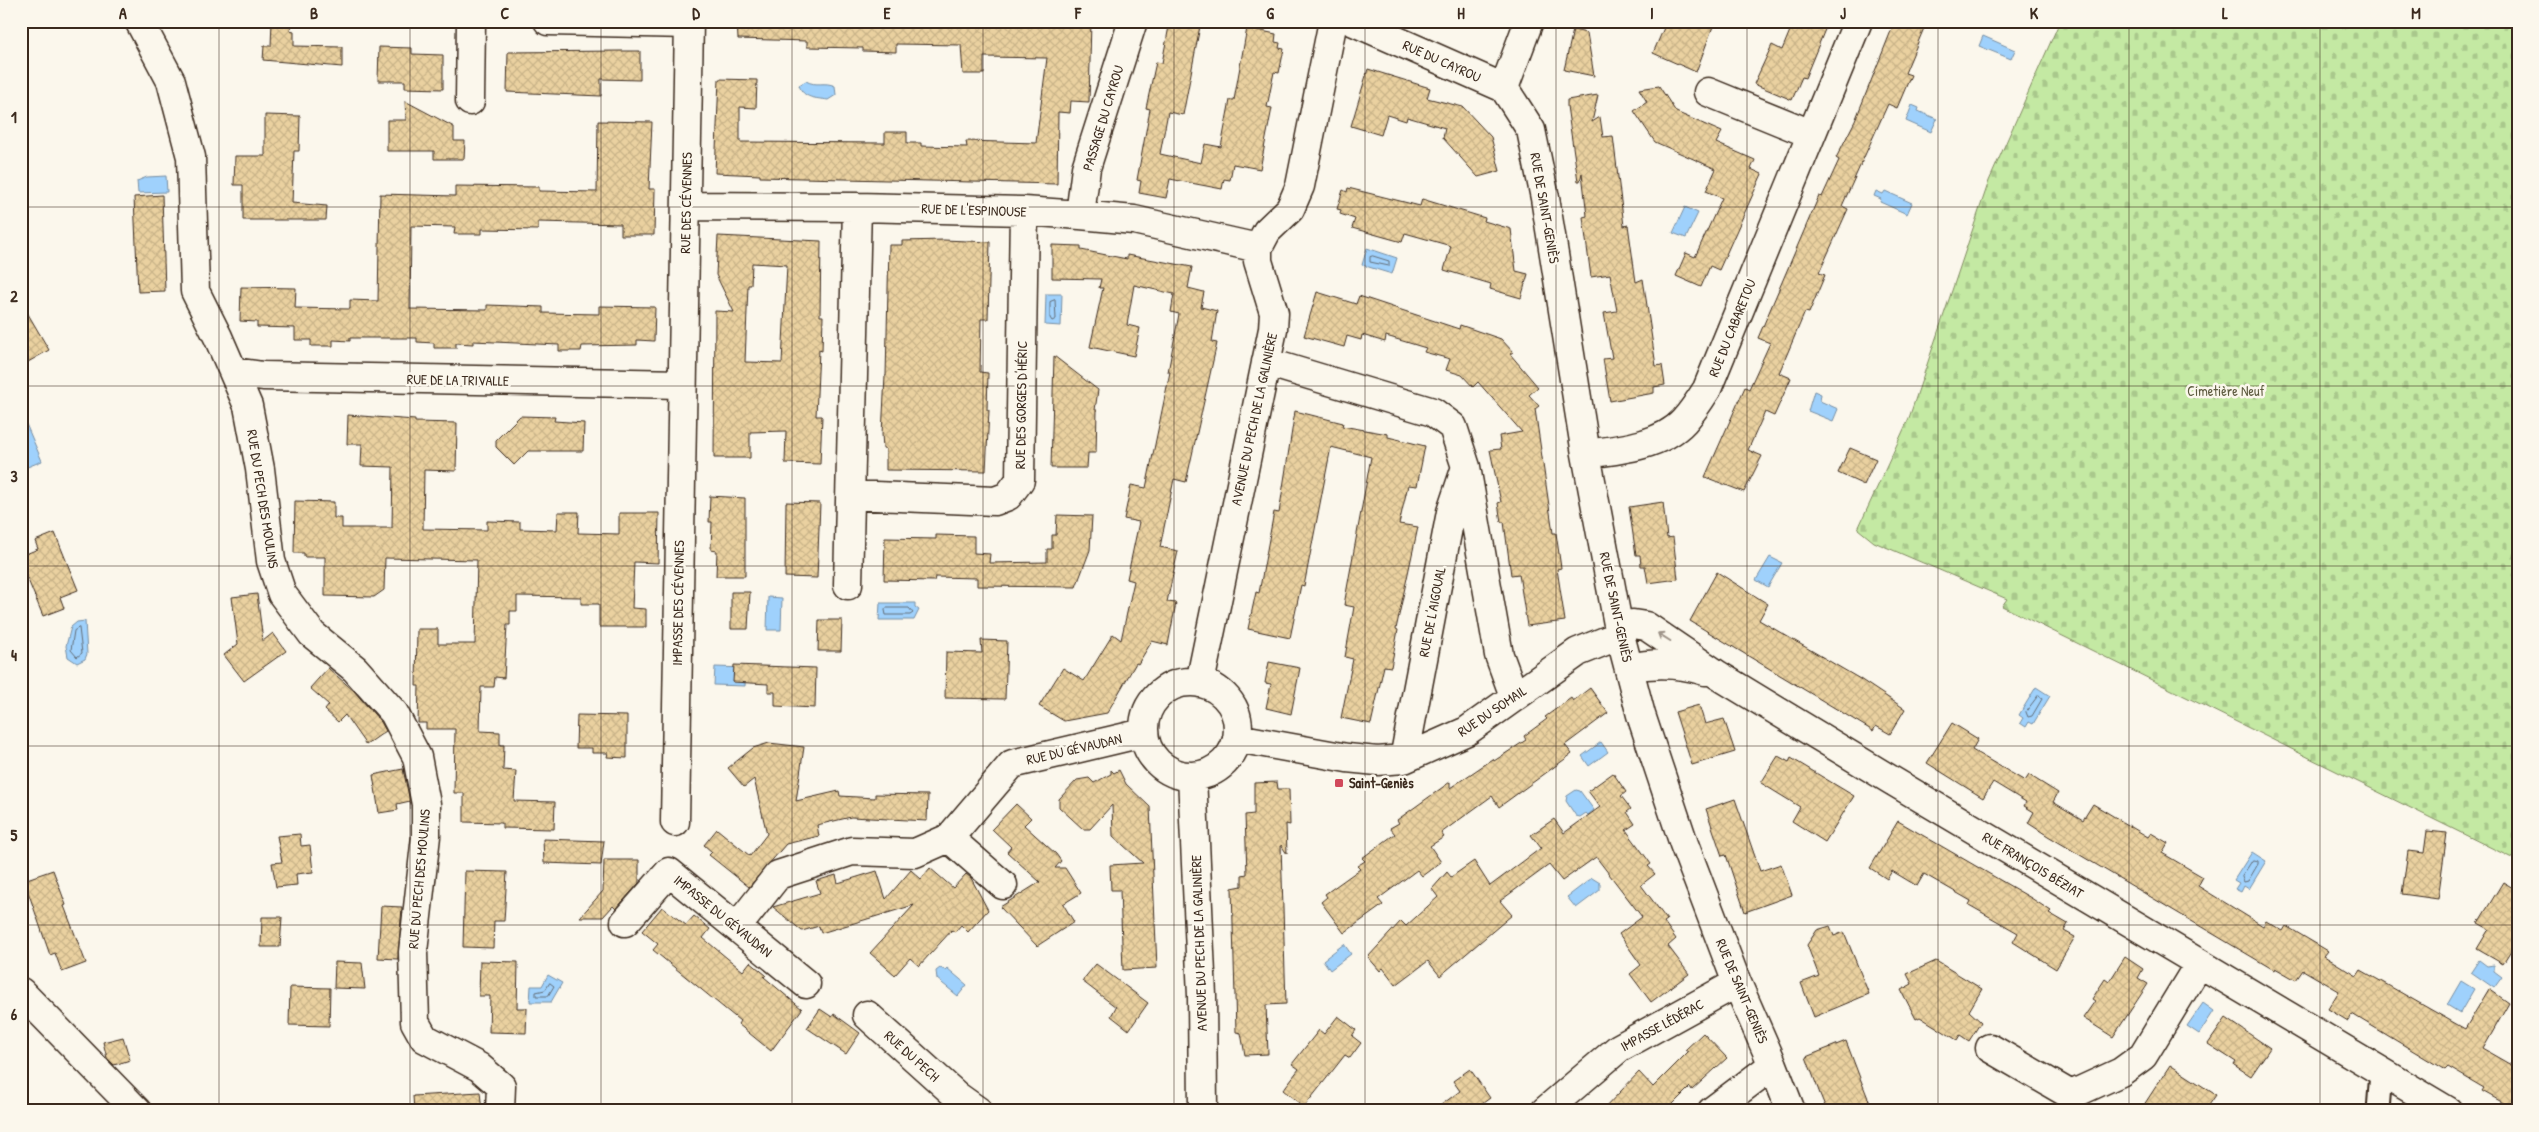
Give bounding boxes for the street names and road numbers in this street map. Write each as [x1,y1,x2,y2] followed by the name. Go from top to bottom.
[1400,35,1485,86] street label: RUE DU CAYROU
[1077,62,1128,173] street label: PASSAGE DU CAYROU
[1526,151,1565,265] street label: RUE DE SAINT-GENIÈS
[675,152,696,254] street label: RUE DES CÉVENNES
[921,198,1027,221] street label: RUE DE L'ESPINOUSE
[1703,276,1760,380] street label: RUE DU CABARETOU
[1226,331,1281,507] street label: AVENUE DU PECH DE LA GALINIÈRE
[1010,340,1031,469] street label: RUE DES GORGES D'HÉRIC
[407,369,509,390] street label: RUE DE LA TRIVALLE
[243,428,284,570] street label: RUE DU PECH DES MOULINS
[667,540,688,666] street label: IMPASSE DES CÉVENNES
[1596,550,1638,664] street label: RUE DE SAINT-GENIÈS
[1413,565,1450,659] street label: RUE DE L'AIGOUAL
[1454,681,1530,741] street label: RUE DU SOMAIL
[1024,728,1123,769] street label: RUE DU GÉVAUDAN
[403,808,434,950] street label: RUE DU PECH DES MOULINS
[1979,827,2088,903] street label: RUE FRANÇOIS BÉZIAT
[1186,855,1211,1031] street label: AVENUE DU PECH DE LA GALINIÈRE
[670,870,776,961] street label: IMPASSE DU GÉVAUDAN
[1712,936,1773,1047] street label: RUE DE SAINT-GENIÈS
[1617,994,1707,1055] street label: IMPASSE LÉDÉRAC
[881,1026,944,1086] street label: RUE DU PECH

